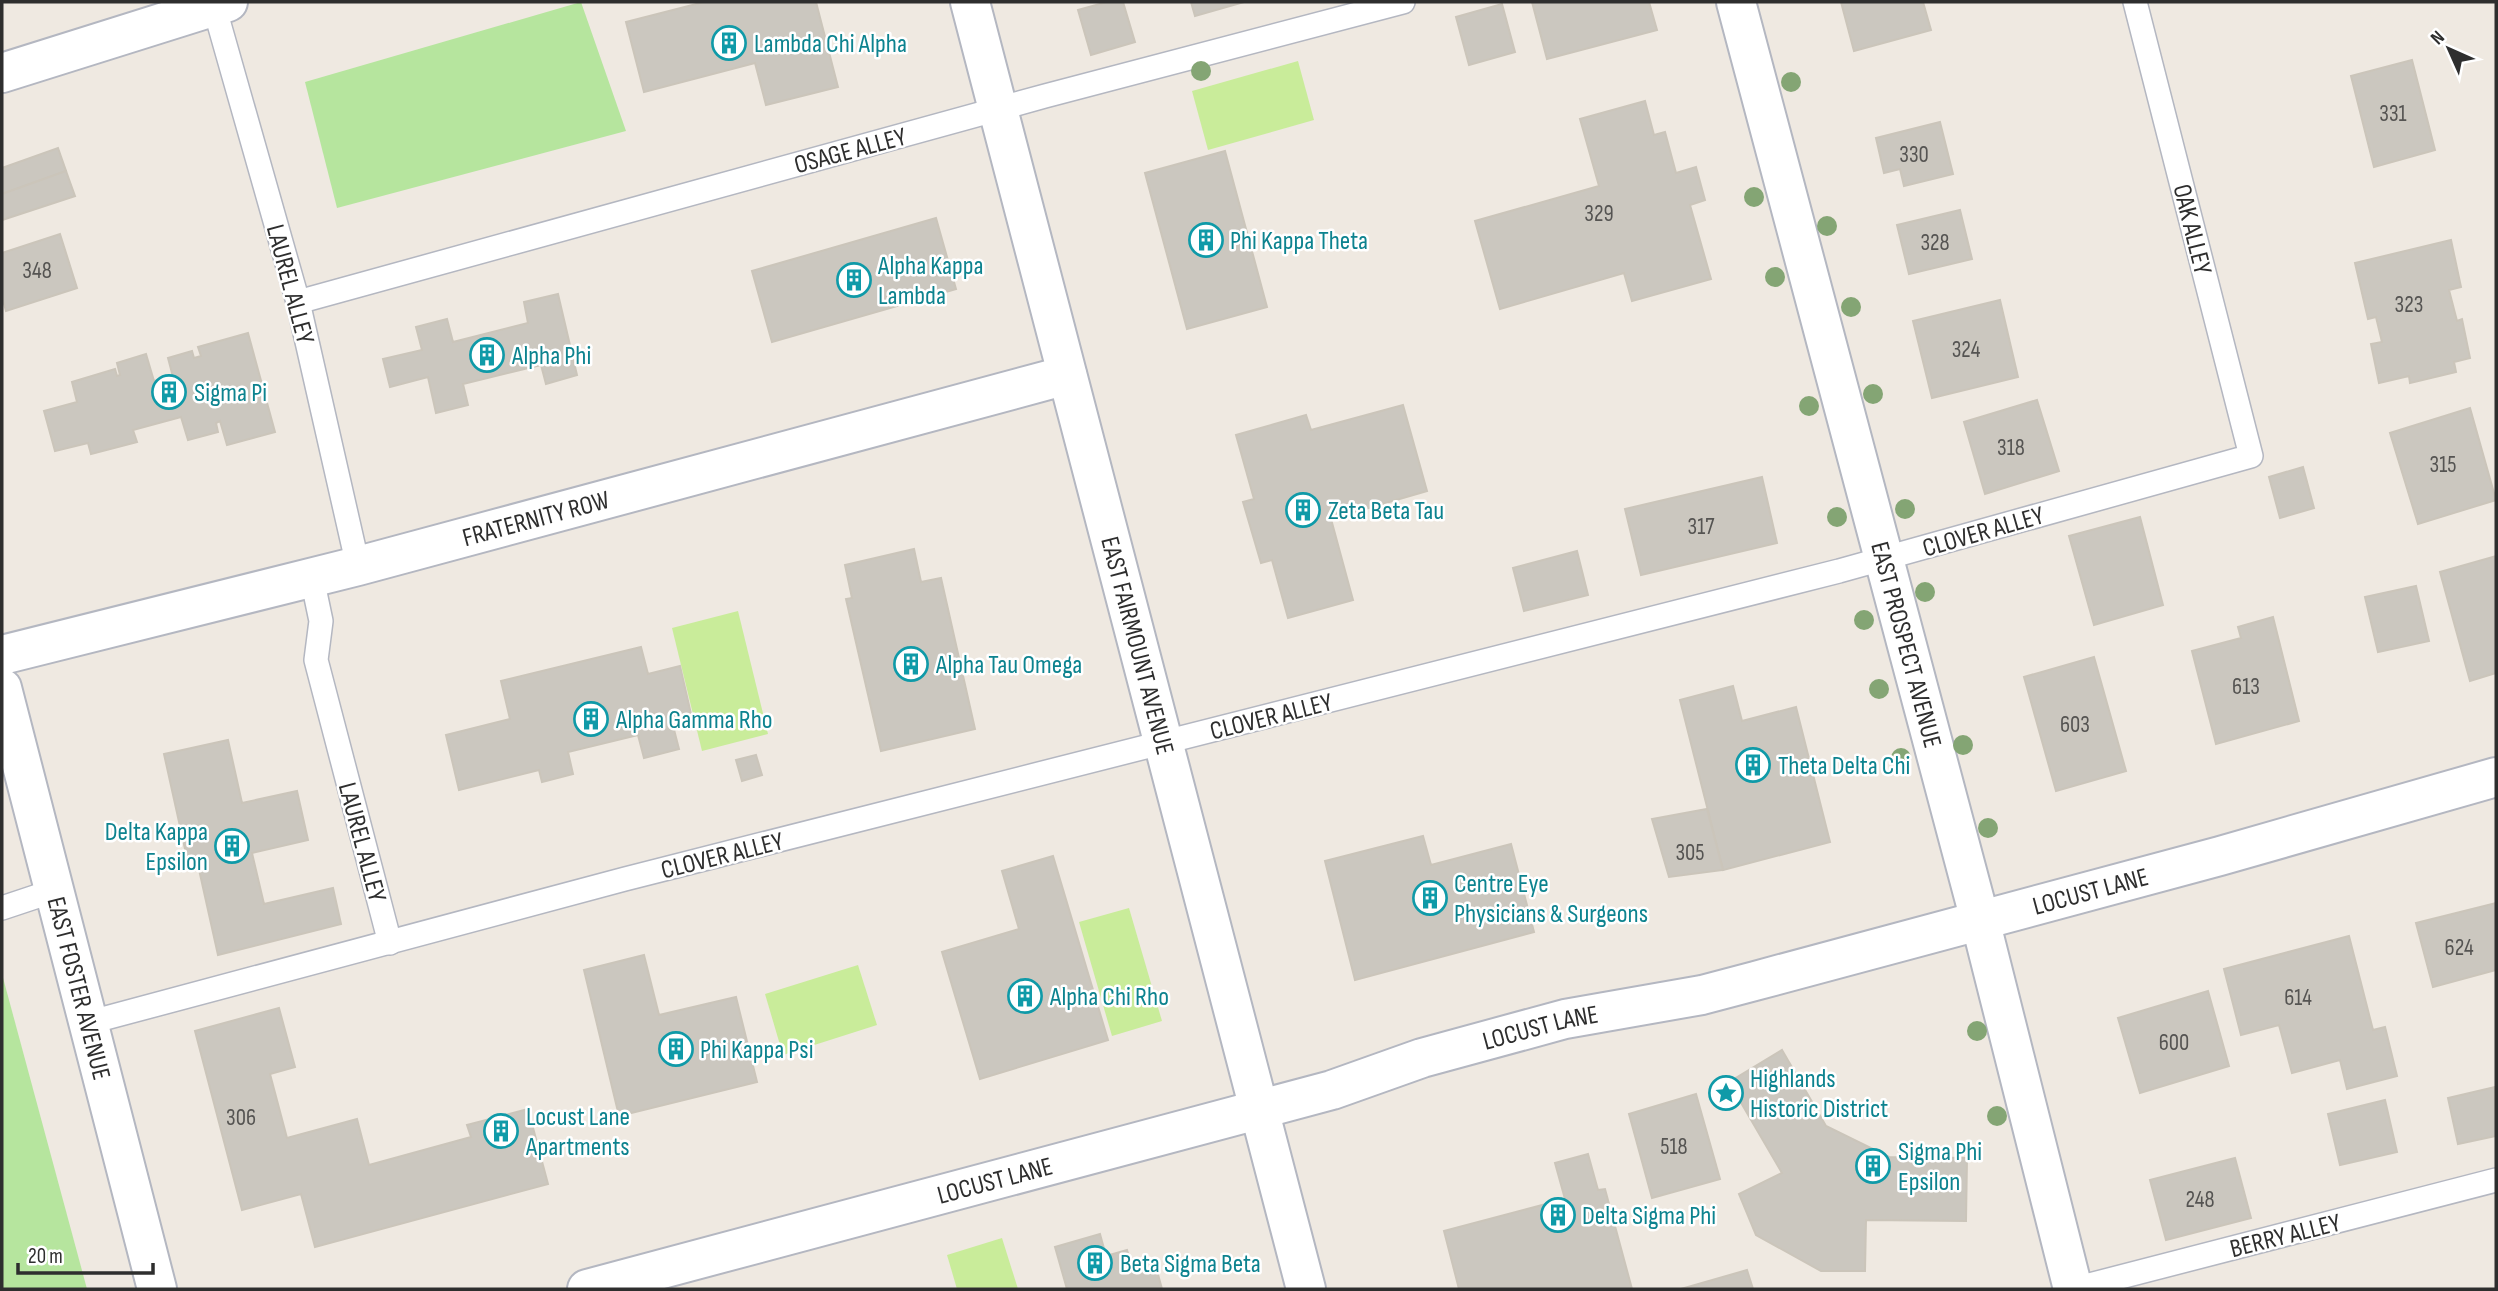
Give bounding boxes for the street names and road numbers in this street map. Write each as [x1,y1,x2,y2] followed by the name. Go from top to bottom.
[791,122,910,181] street label: OSAGE ALLEY
[2165,181,2218,278] street label: OAK ALLEY
[259,221,320,348] street label: LAUREL ALLEY
[459,485,613,554] street label: FRATERNITY ROW
[1919,500,2048,565] street label: CLOVER ALLEY
[1093,533,1180,758] street label: EAST FAIRMOUNT AVENUE
[1863,539,1948,752] street label: EAST PROSPECT AVENUE
[1207,687,1336,748] street label: CLOVER ALLEY
[331,779,392,906] street label: LAUREL ALLEY
[658,826,787,887] street label: CLOVER ALLEY
[2030,862,2152,923] street label: LOCUST LANE
[39,894,116,1083] street label: EAST FOSTER AVENUE
[1479,999,1601,1058] street label: LOCUST LANE
[934,1151,1056,1212] street label: LOCUST LANE
[2227,1208,2344,1265] street label: BERRY ALLEY

